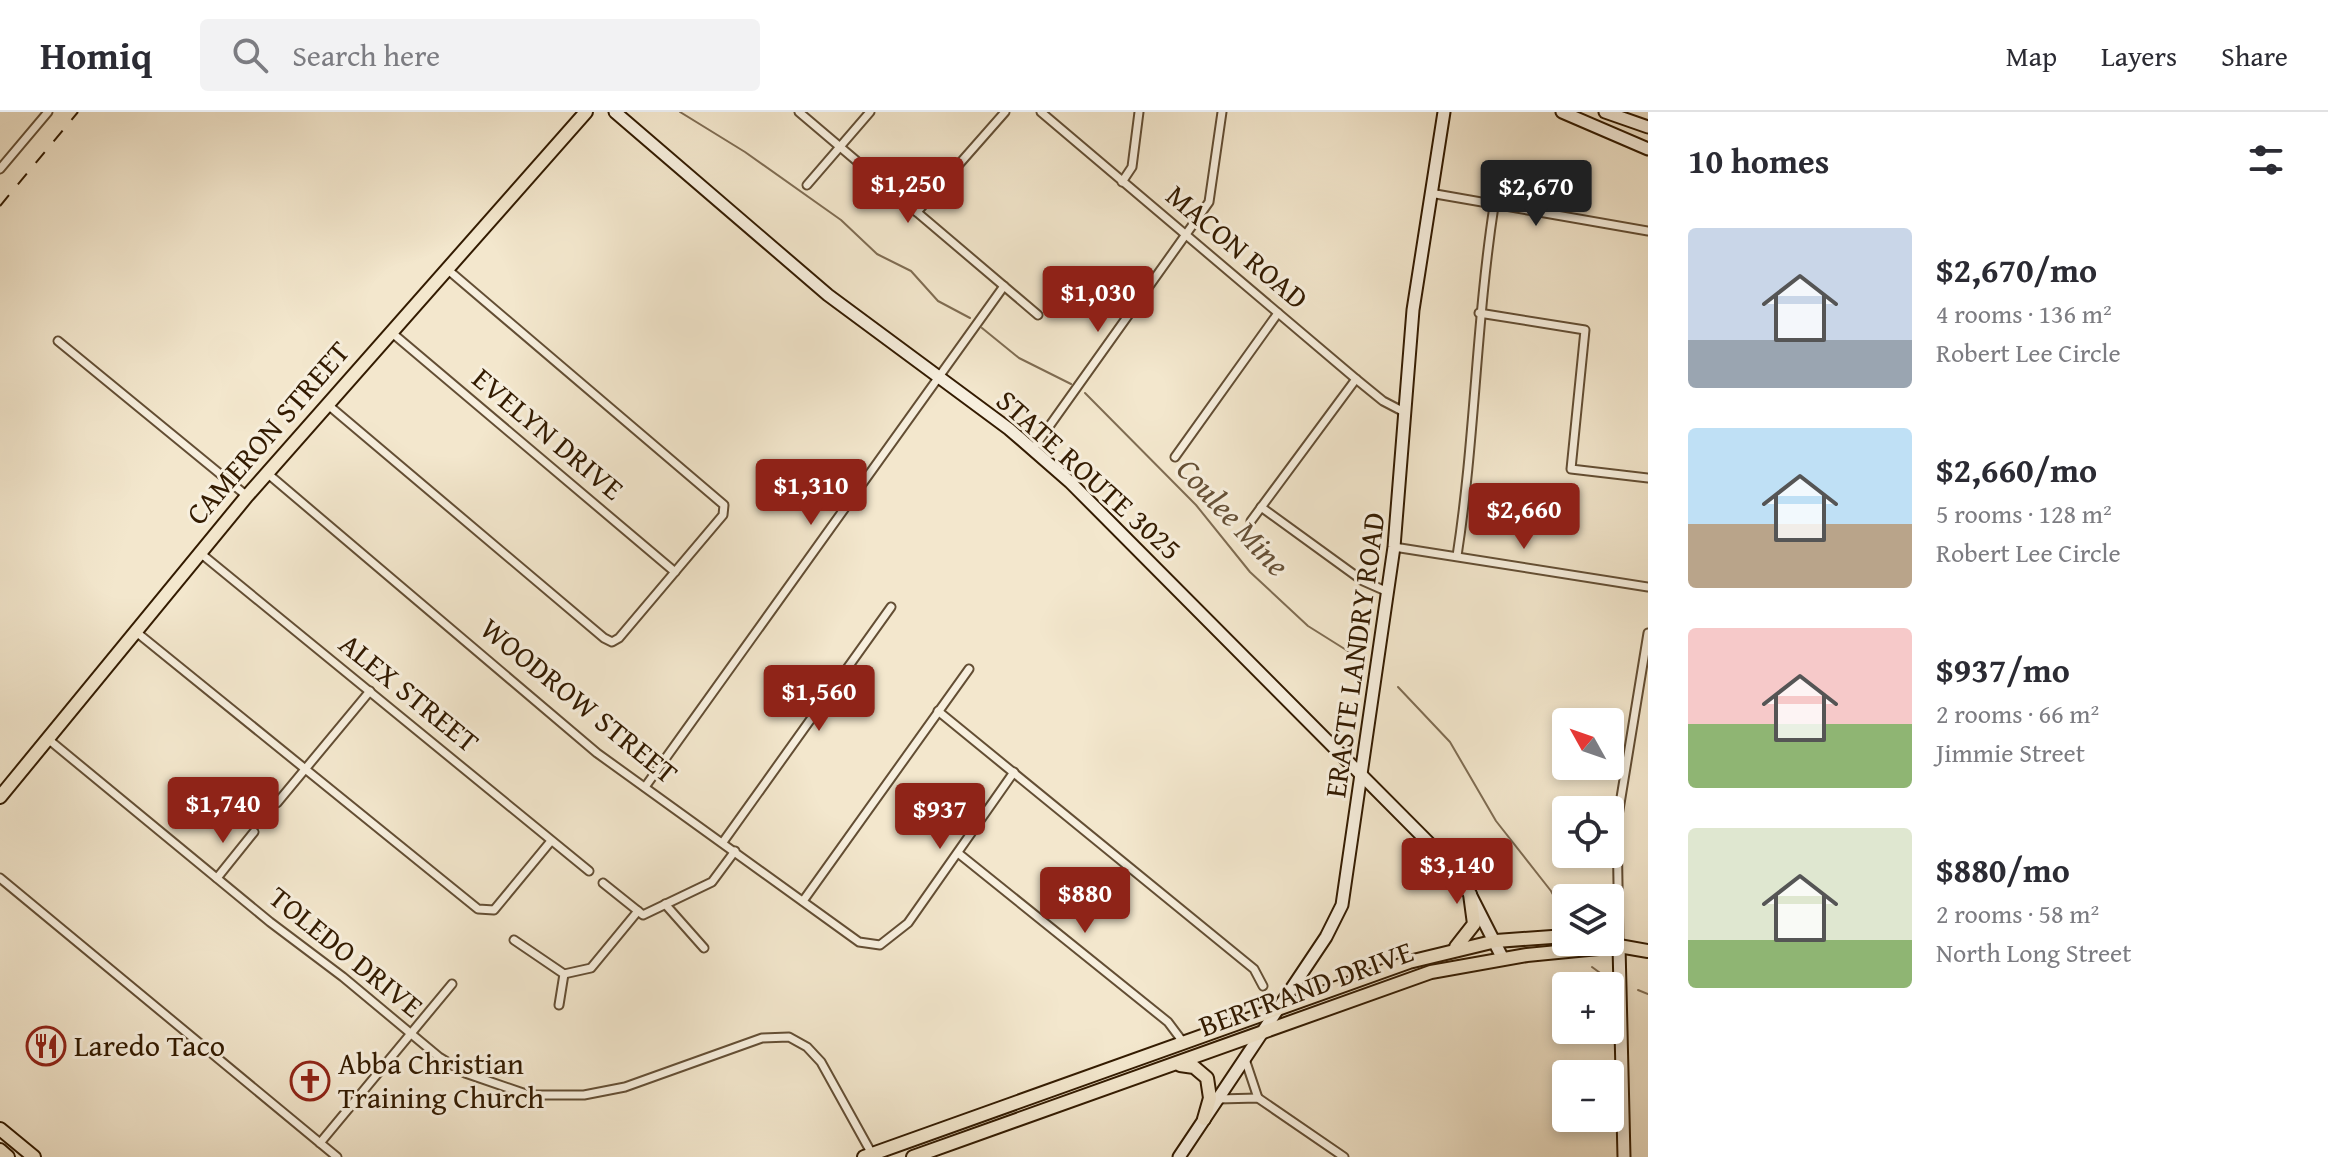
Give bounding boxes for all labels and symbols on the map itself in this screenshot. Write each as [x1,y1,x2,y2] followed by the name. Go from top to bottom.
[843,157,973,225] pin: $1,250
[1471,160,1601,228] pin: $2,670
[1157,173,1318,319] street label: MACON ROAD
[1033,266,1163,334] pin: $1,030
[175,331,360,534] street label: CAMERON STREET
[463,356,634,510] street label: EVELYN DRIVE
[987,379,1192,570] street label: STATE ROUTE 3025
[1166,447,1301,587] water label: Coulee Mine
[746,459,876,527] pin: $1,310
[1459,483,1589,551] pin: $2,660
[1312,509,1396,800] street label: ERASTE LANDRY ROAD
[471,607,688,794] street label: WOODROW STREET
[330,622,489,763] street label: ALEX STREET
[754,665,884,733] pin: $1,560
[1552,708,1624,780] north arrow
[158,777,288,845] pin: $1,740
[893,783,987,851] pin: $937
[1392,838,1522,906] pin: $3,140
[1038,867,1132,935] pin: $880
[260,875,433,1027] street label: TOLEDO DRIVE
[1192,929,1419,1047] street label: BERTRAND DRIVE
[74,1023,225,1067] place label: Laredo Taco
[25,1025,67,1067] restaurant icon: Laredo Taco
[338,1041,544,1119] place label: Abba Christian Training Church
[289,1060,331,1102] church icon: Abba Christian Training Church

